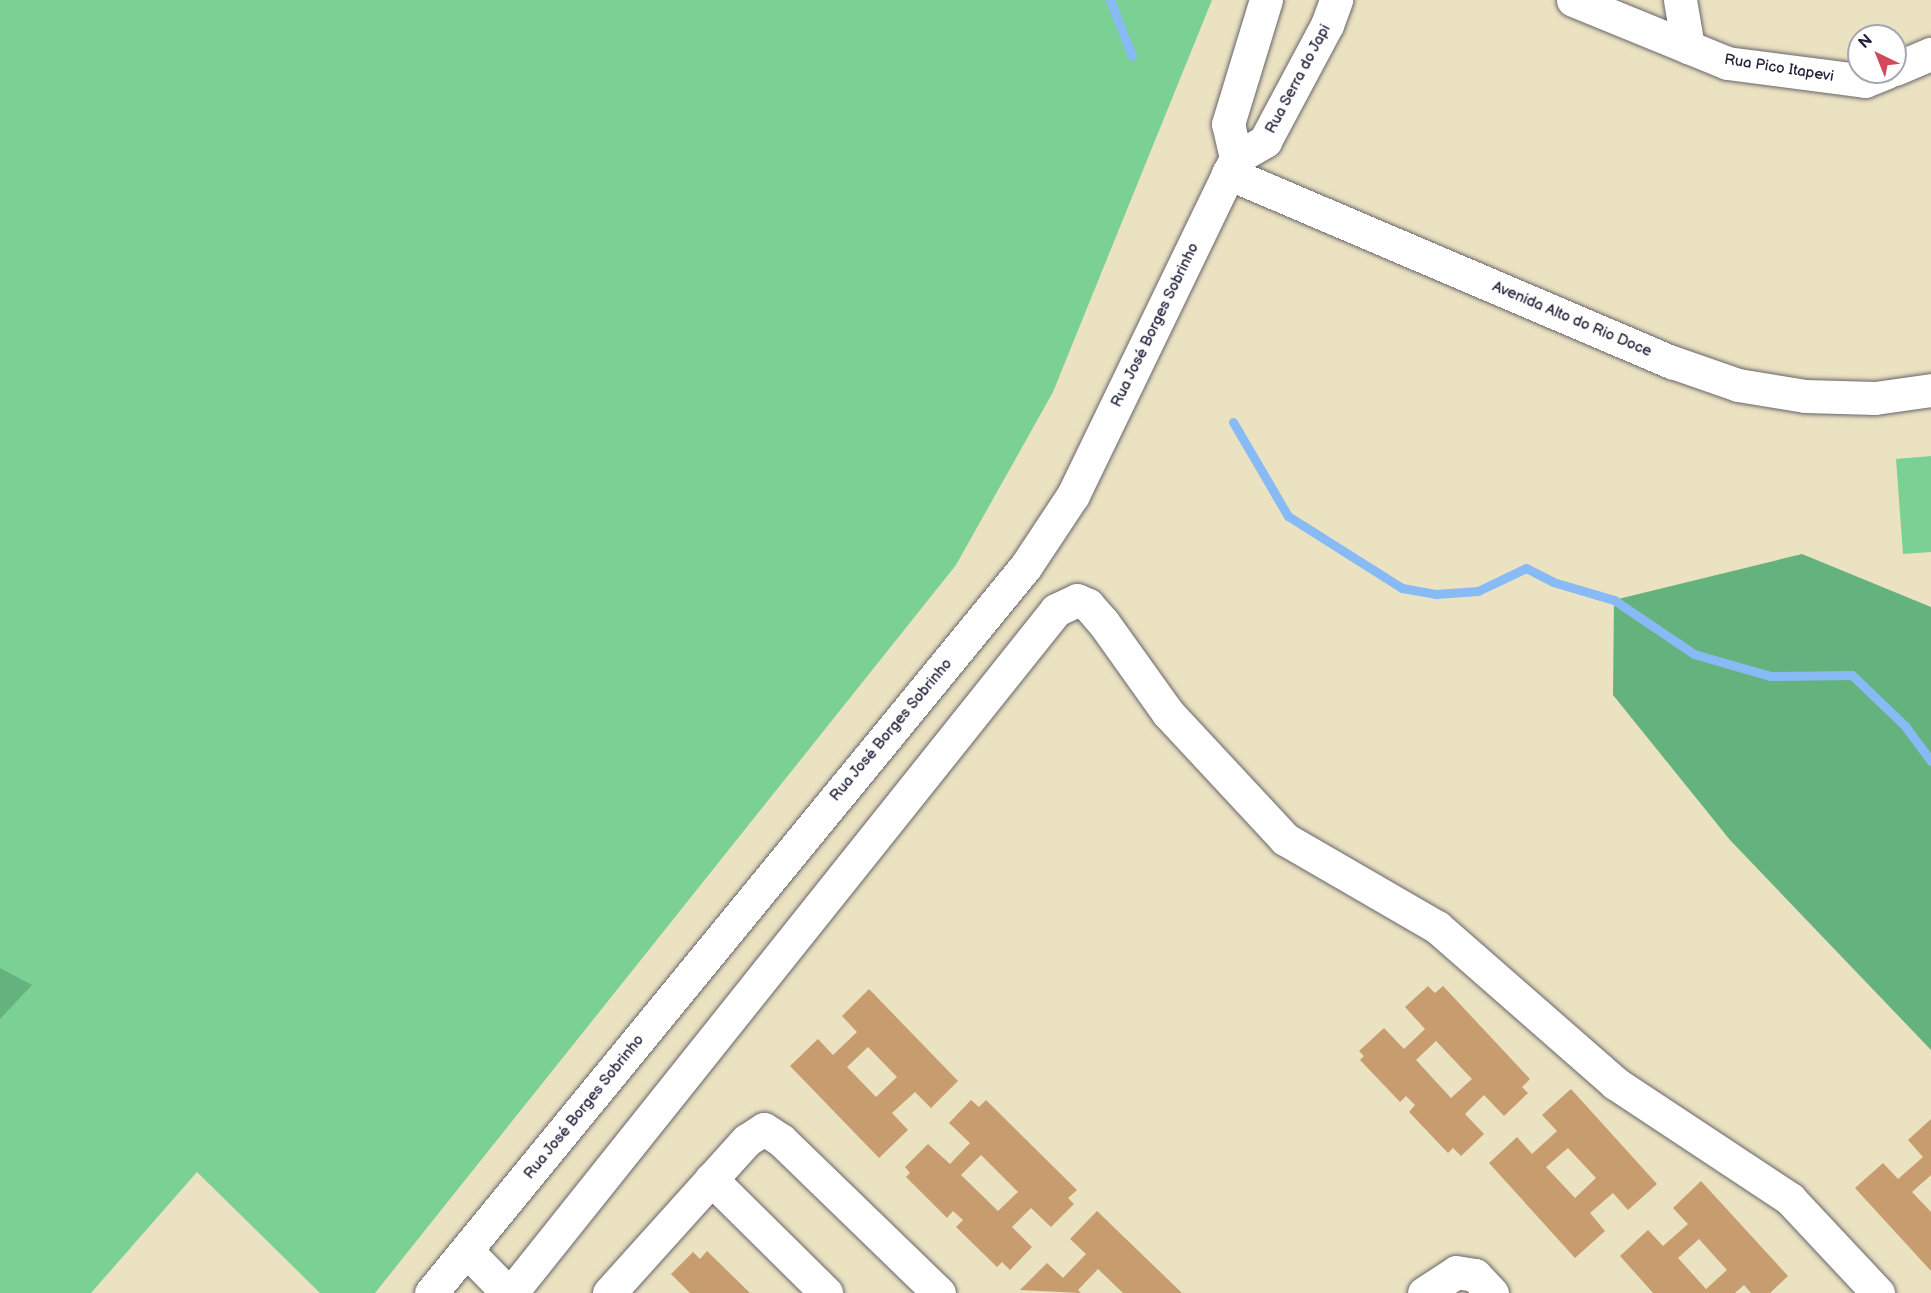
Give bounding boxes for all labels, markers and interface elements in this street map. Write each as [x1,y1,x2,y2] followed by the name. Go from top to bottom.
[1261,21,1335,137] street label: Rua Serra do Japi
[1847,24,1907,84] north arrow
[1855,31,1877,53] text: N
[1723,50,1835,86] street label: Rua Pico Itapevi
[1107,240,1203,410] street label: Rua José Borges Sobrinho
[1490,277,1654,361] street label: Avenida Alto do Rio Doce
[826,655,956,805] street label: Rua José Borges Sobrinho
[520,1031,648,1183] street label: Rua José Borges Sobrinho

